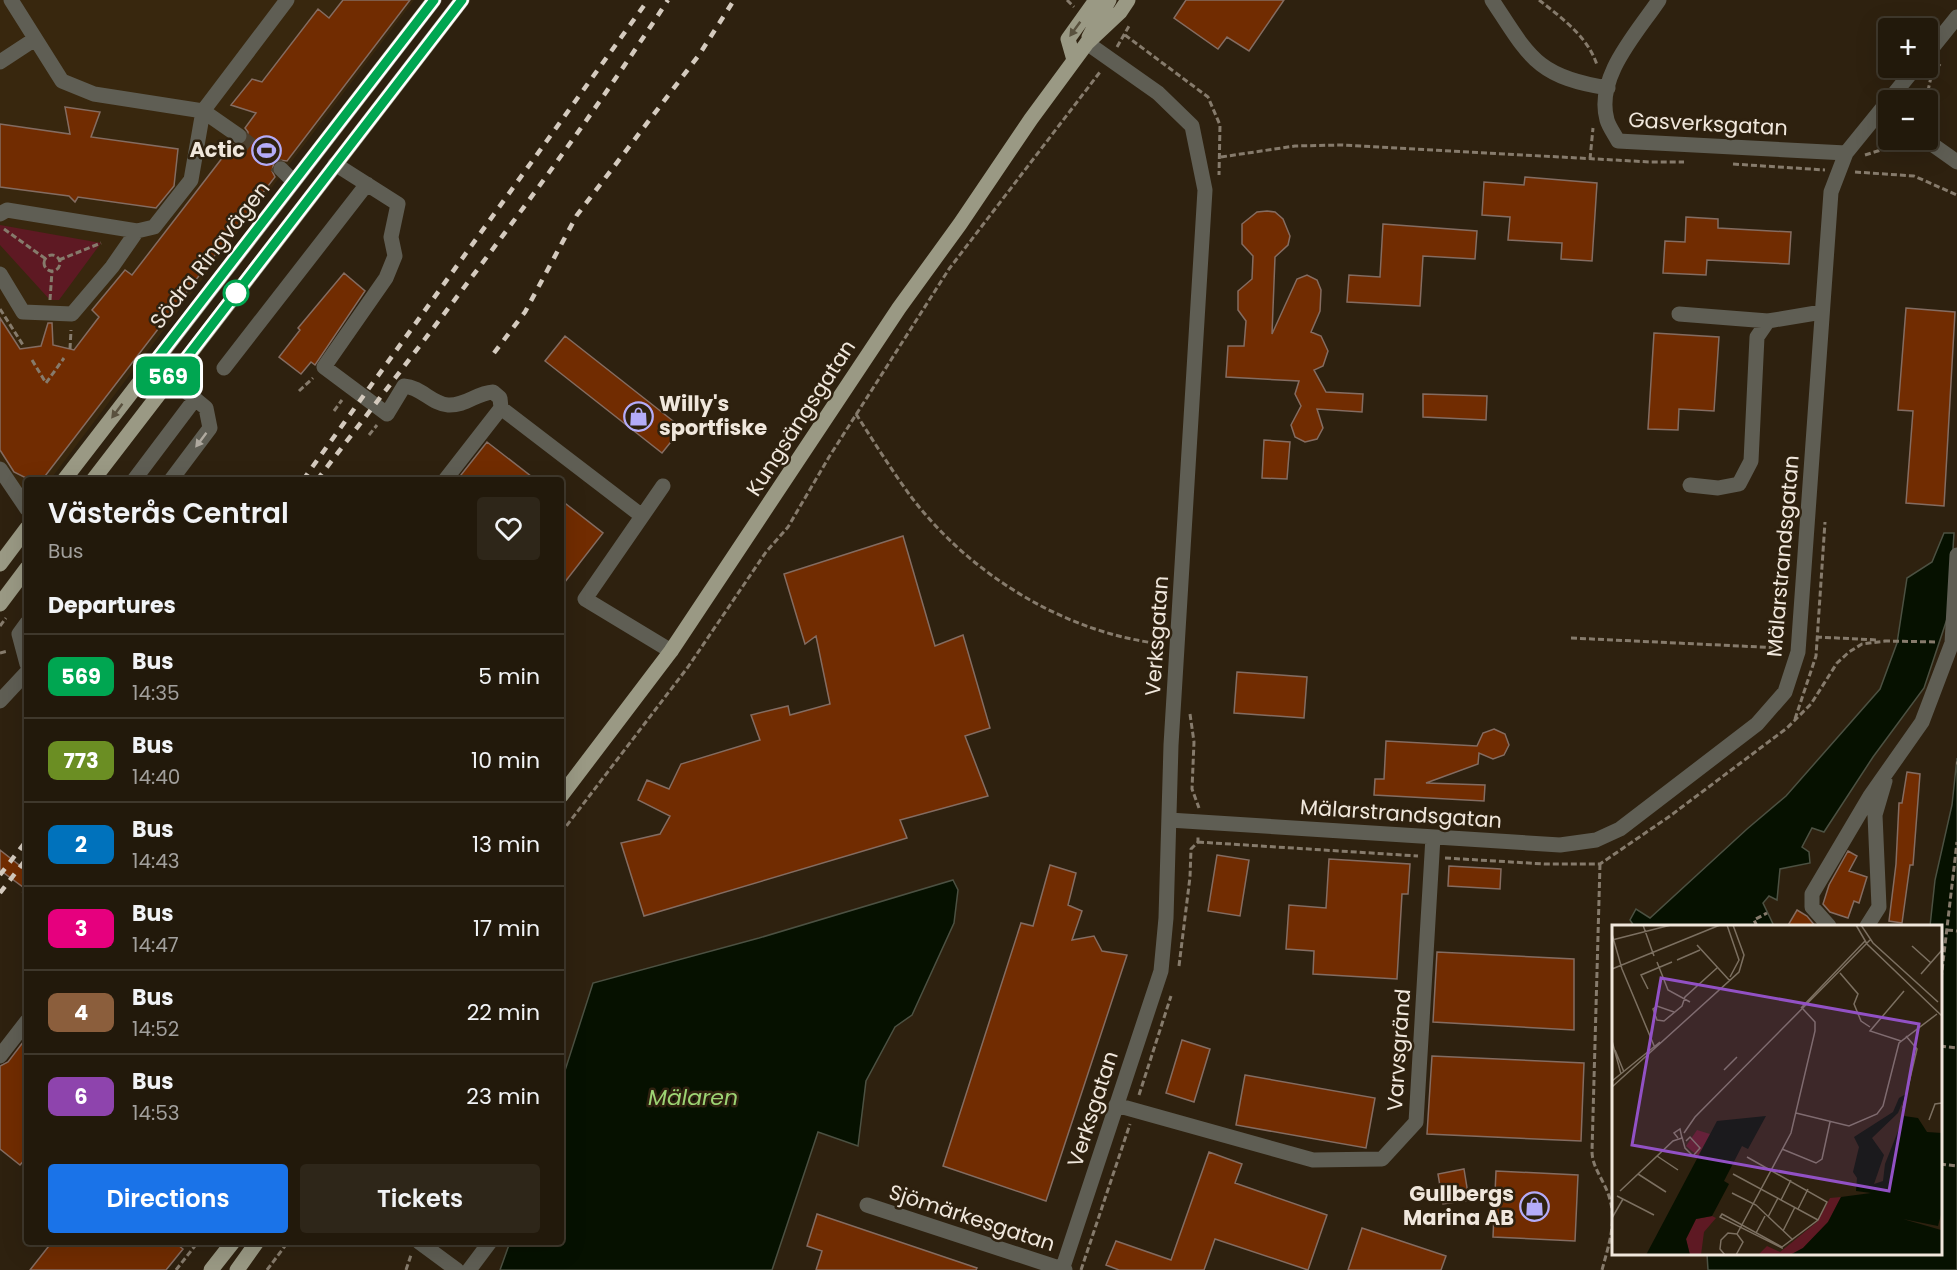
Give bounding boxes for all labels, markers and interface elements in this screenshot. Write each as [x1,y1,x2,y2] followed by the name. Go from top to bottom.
[1878,18,1938,150] map controls
[1878,18,1938,78] button: +
[1069,20,1081,36] one-way arrow
[1878,90,1938,150] button: −
[1628,105,1788,142] street label: Gasverksgatan
[250,134,282,166] sports icon: Actic
[189,135,245,164] place label: Actic
[143,175,276,334] street label: Södra Ringvägen
[223,280,249,306] unlabelled marker
[739,334,862,502] street label: Kungsängsgatan
[134,356,202,395] line badge: 569
[148,362,188,391] text: 569
[659,389,767,442] place label: Willy's sportfiske
[622,400,654,432] shop icon: Willy's sportfiske
[111,402,123,418] one-way arrow
[194,432,207,448] one-way arrow
[1759,454,1806,658] street label: Mälarstrandsgatan
[48,494,289,533] text: Västerås Central
[477,497,540,560] button: heart
[48,537,84,565] text: Bus
[1138,575,1175,697] street label: Verksgatan
[48,590,176,621] text: Departures
[132,646,174,677] text: Bus
[478,661,540,692] text: 5 min
[61,662,101,691] text: 569
[132,679,180,707] text: 14:35
[132,730,174,761] text: Bus
[471,745,540,776] text: 10 min
[63,746,99,775] text: 773
[132,763,180,791] text: 14:40
[1299,792,1503,835] street label: Mälarstrandsgatan
[132,814,174,845] text: Bus
[472,829,540,860] text: 13 min
[75,830,87,859] text: 2
[132,847,180,875] text: 14:43
[132,898,174,929] text: Bus
[473,913,540,944] text: 17 min
[75,914,87,943] text: 3
[1612,925,1942,1255] inset map
[132,931,179,959] text: 14:47
[132,982,174,1013] text: Bus
[1380,988,1417,1112] street label: Varvsgränd
[467,997,540,1028] text: 22 min
[74,998,88,1027] text: 4
[132,1015,179,1043] text: 14:52
[1060,1047,1125,1171] street label: Verksgatan
[132,1066,174,1097] text: Bus
[466,1081,540,1112] text: 23 min
[74,1082,88,1111] text: 6
[648,1082,738,1113] water label: Mälaren
[132,1099,180,1127] text: 14:53
[48,1164,288,1233] button: Directions
[300,1164,540,1233] button: Tickets
[885,1177,1059,1258] street label: Sjömärkesgatan
[1403,1179,1514,1232] place label: Gullbergs Marina AB
[1519,1190,1551,1222] shop icon: Gullbergs Marina AB

